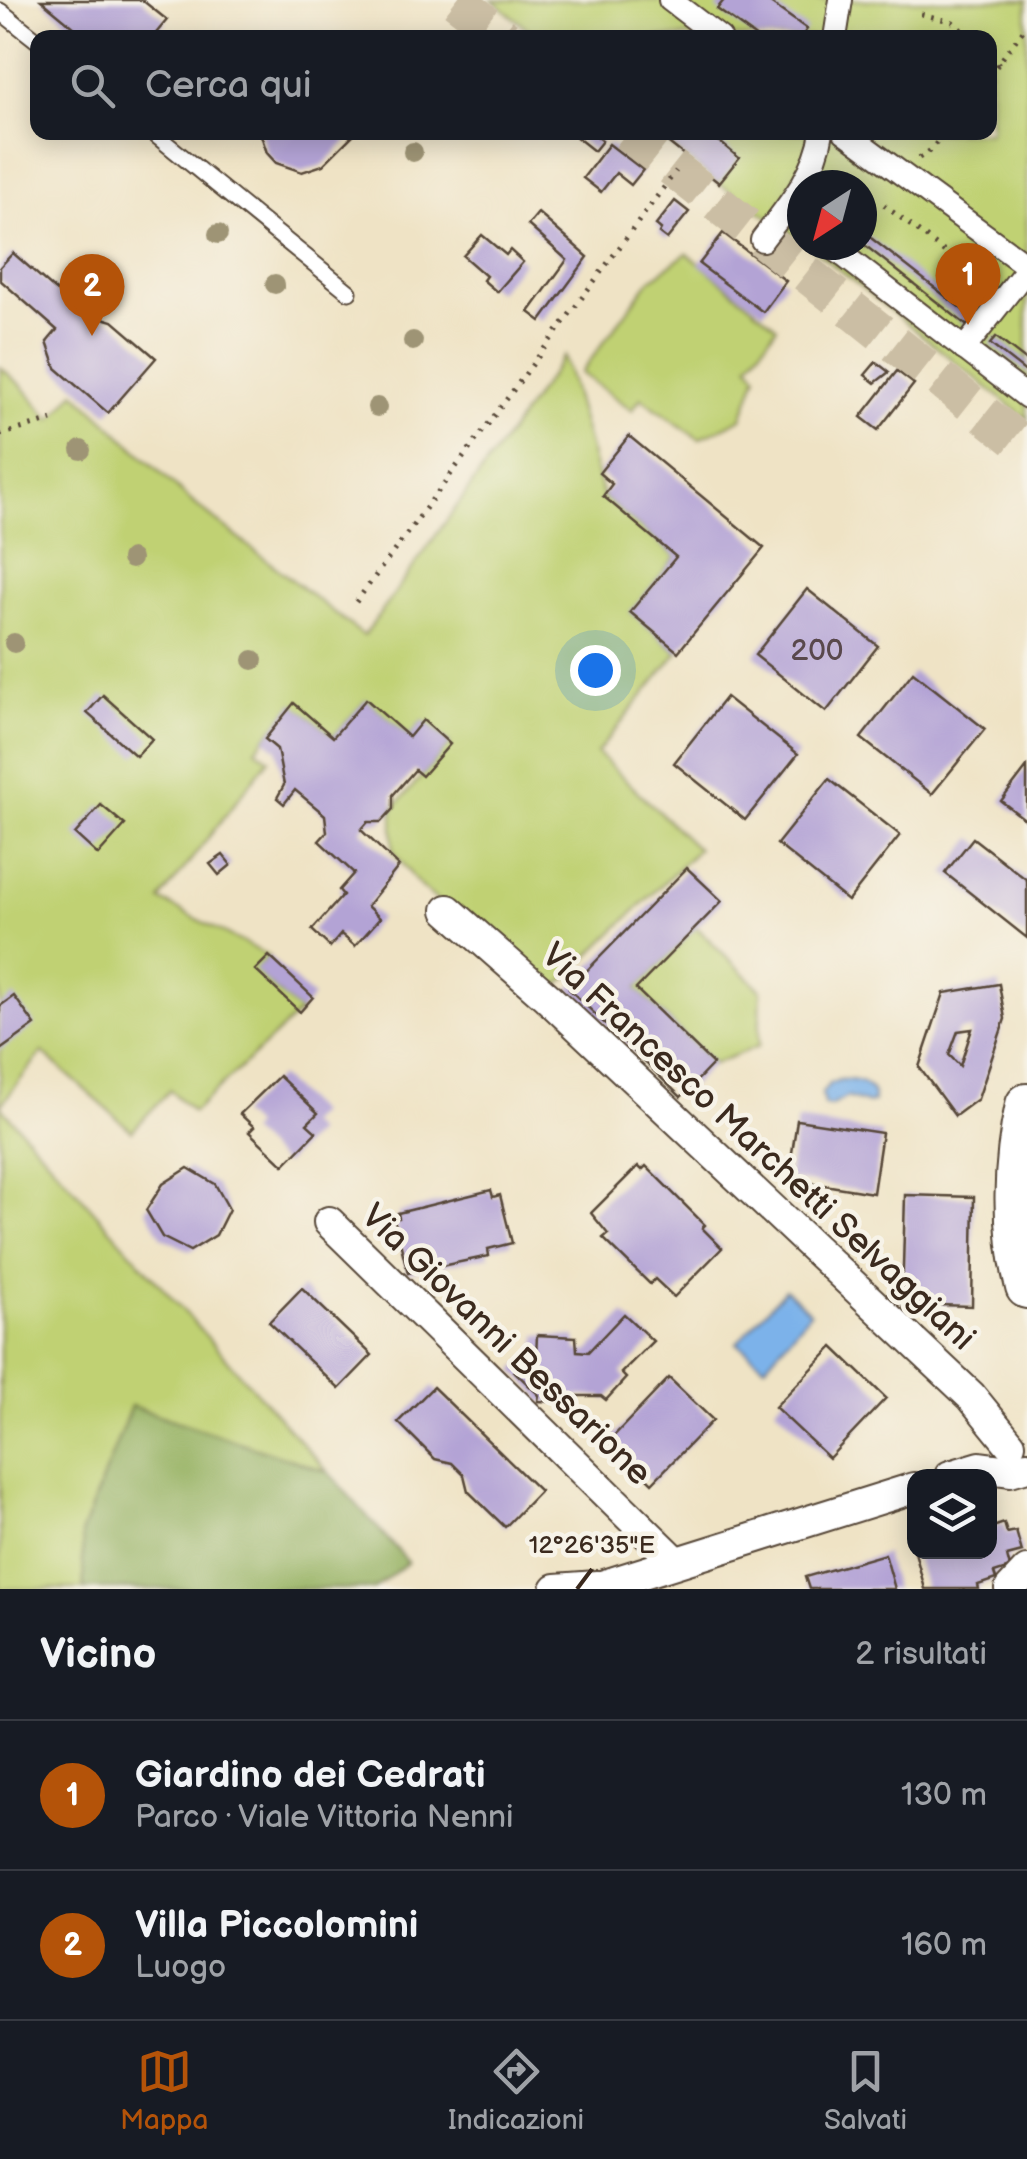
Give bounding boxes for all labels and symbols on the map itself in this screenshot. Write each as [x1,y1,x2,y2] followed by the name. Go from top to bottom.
[787,170,877,260] north arrow
[936,242,1000,325] pin: 1
[59,254,124,336] pin: 2
[791,633,843,669] house number: 200
[570,645,621,696] your location
[532,934,984,1360] street label: Via Francesco Marchetti Selvaggiani
[352,1195,660,1495] street label: Via Giovanni Bessarione
[529,1530,655,1561] text: 12°26'35"E

